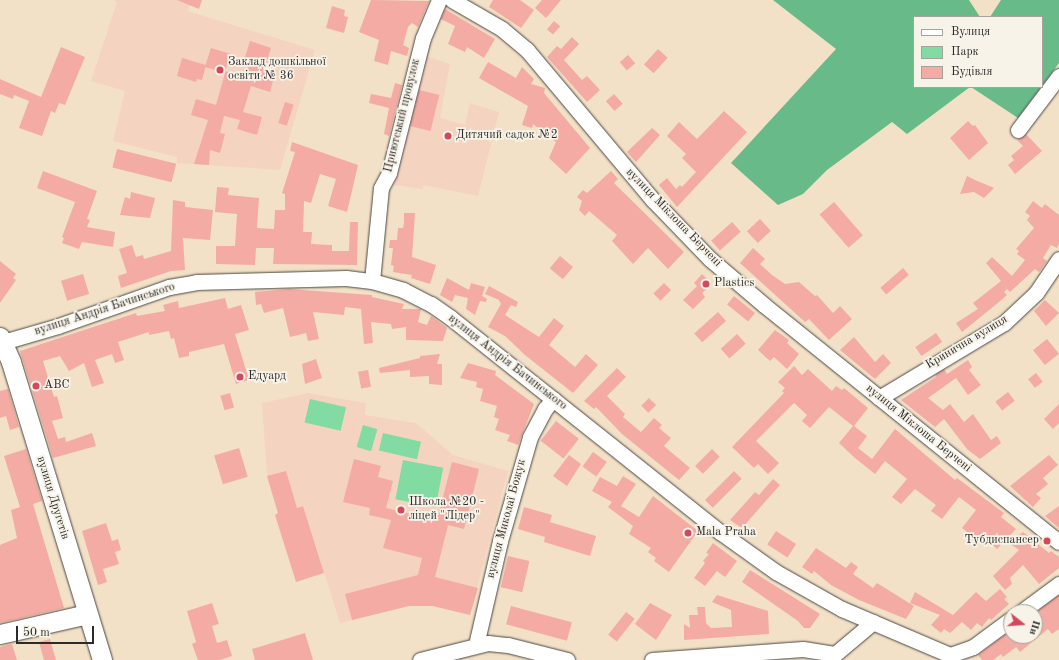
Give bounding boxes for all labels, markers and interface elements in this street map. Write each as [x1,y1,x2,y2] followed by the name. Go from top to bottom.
[913,16,1043,88] legend
[951,26,990,38] text: Вулиця
[951,46,979,58] text: Парк
[228,56,326,84] place label: Заклад дошкільної освіти № 36
[382,58,424,174] street label: Приютський провулок
[215,65,225,75] marker: Заклад дошкільної освіти № 36
[951,66,993,78] text: Будівля
[456,129,558,143] place label: Дитячий садок №2
[443,131,453,141] marker: Дитячий садок №2
[622,166,724,270] street label: вулиця Міклоша Берчені
[714,277,754,291] place label: Plastics
[701,279,711,289] marker: Plastics
[33,280,177,340] street label: вулиця Андрія Бачинського
[445,312,569,414] street label: вулиця Андрія Бачинського
[923,313,1011,373] street label: Кринична вулиця
[248,370,286,384] place label: Едуард
[235,372,245,382] marker: Едуард
[44,379,69,393] place label: АВС
[31,381,41,391] marker: АВС
[862,382,974,476] street label: вулиця Міклоша Берчені
[33,455,71,541] street label: вулиця Другетів
[484,458,530,580] street label: вулиця Миколаї Божук
[409,496,484,524] place label: Школа №20 - ліцей "Лідер"
[396,505,406,515] marker: Школа №20 - ліцей "Лідер"
[696,526,756,540] place label: Mala Praha
[683,528,693,538] marker: Mala Praha
[965,534,1039,548] place label: Тубдиспансер
[1042,536,1052,546] marker: Тубдиспансер
[1003,604,1043,644] north arrow
[18,618,96,644] scale bar
[1027,618,1041,636] text: Пн
[23,627,50,639] text: 50 m

